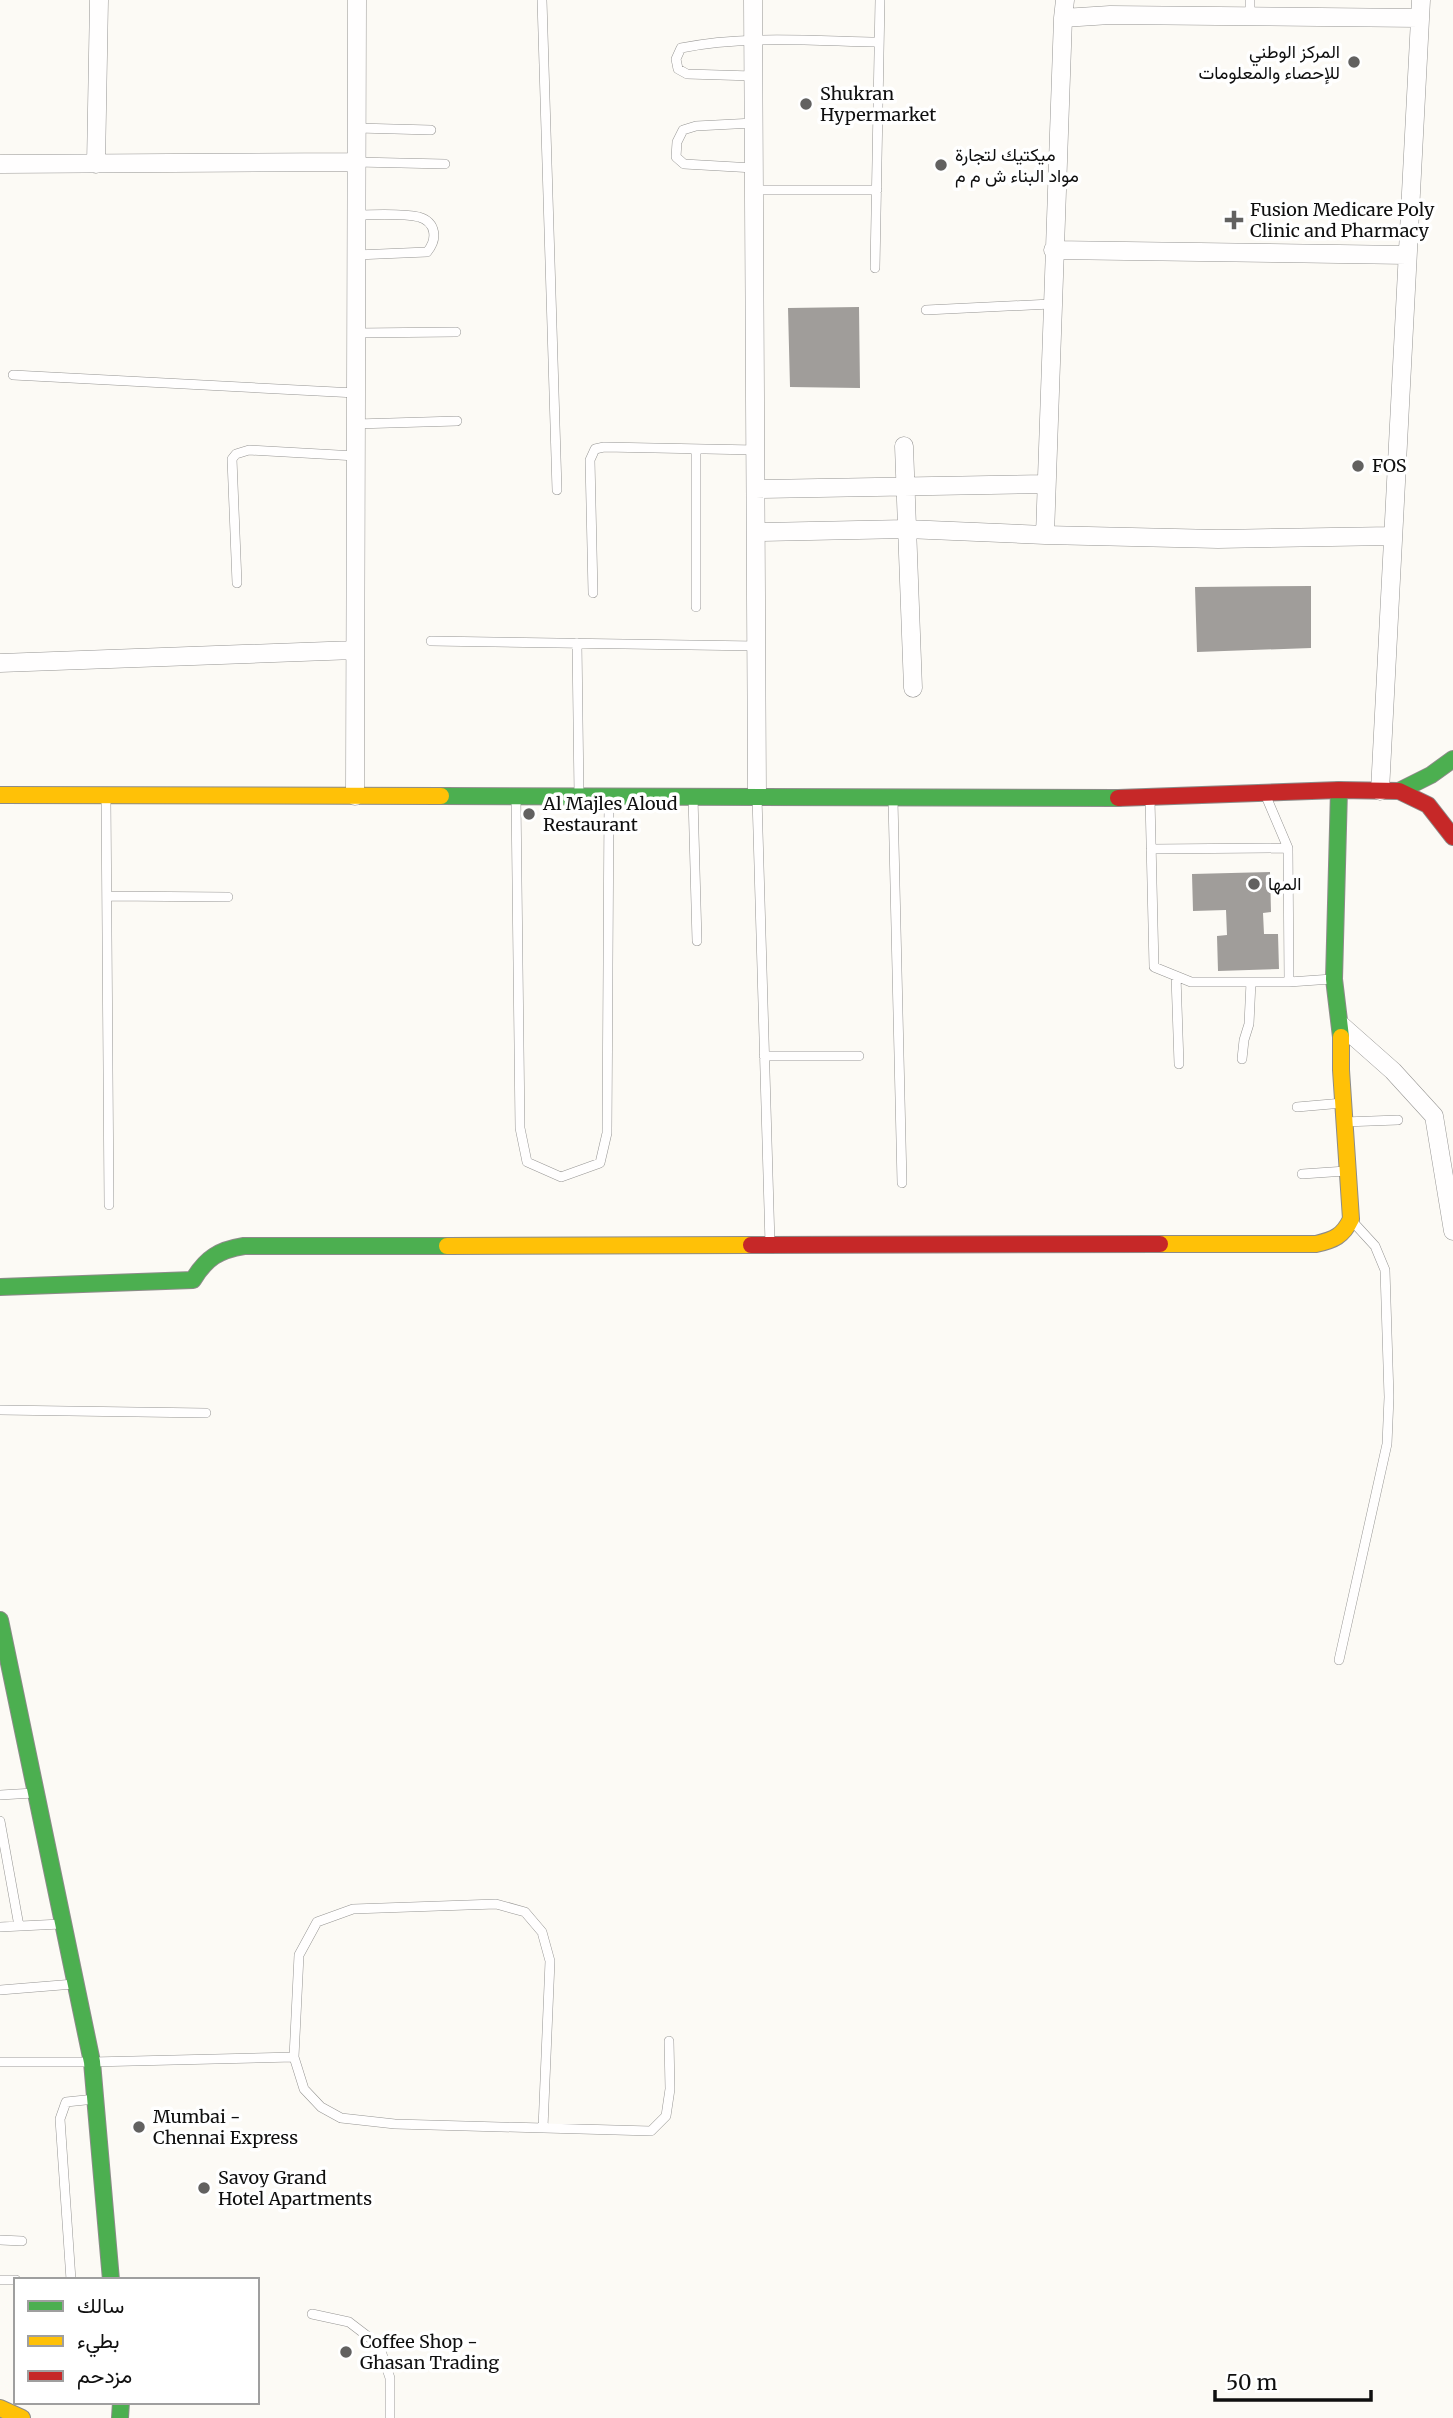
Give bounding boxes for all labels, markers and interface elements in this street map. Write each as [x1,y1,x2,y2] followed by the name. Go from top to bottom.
[1198,40,1340,85] place label: المركز الوطني للإحصاء والمعلومات
[1346,54,1362,70] marker: المركز الوطني للإحصاء والمعلومات
[820,82,936,126] place label: Shukran Hypermarket
[798,96,814,112] marker: Shukran Hypermarket
[955,143,1079,188] place label: ميكتيك لتجارة مواد البناء ش م م
[933,157,949,173] marker: ميكتيك لتجارة مواد البناء ش م م
[1250,198,1435,242] place label: Fusion Medicare Poly Clinic and Pharmacy
[1224,210,1244,230] marker: Fusion Medicare Poly Clinic and Pharmacy
[1372,454,1407,477] place label: FOS
[1350,458,1366,474] marker: FOS
[542,792,678,836] place label: Al Majles Aloud Restaurant
[521,806,537,822] marker: Al Majles Aloud Restaurant
[1268,872,1301,895] place label: المه‍ا
[1246,876,1262,892] marker: المه‍ا
[153,2105,298,2149] place label: Mumbai - Chennai Express
[131,2119,147,2135] marker: Mumbai - Chennai Express
[218,2166,372,2210] place label: Savoy Grand Hotel Apartments
[196,2180,212,2196] marker: Savoy Grand Hotel Apartments
[14,2278,259,2404] legend
[77,2292,124,2319] text: سالك
[77,2327,120,2358] text: بطيء
[360,2330,499,2374] place label: Coffee Shop - Ghasan Trading
[338,2344,354,2360] marker: Coffee Shop - Ghasan Trading
[1215,2358,1371,2402] scale bar
[77,2362,132,2390] text: مزدحم
[1226,2369,1277,2396] text: 50 m

